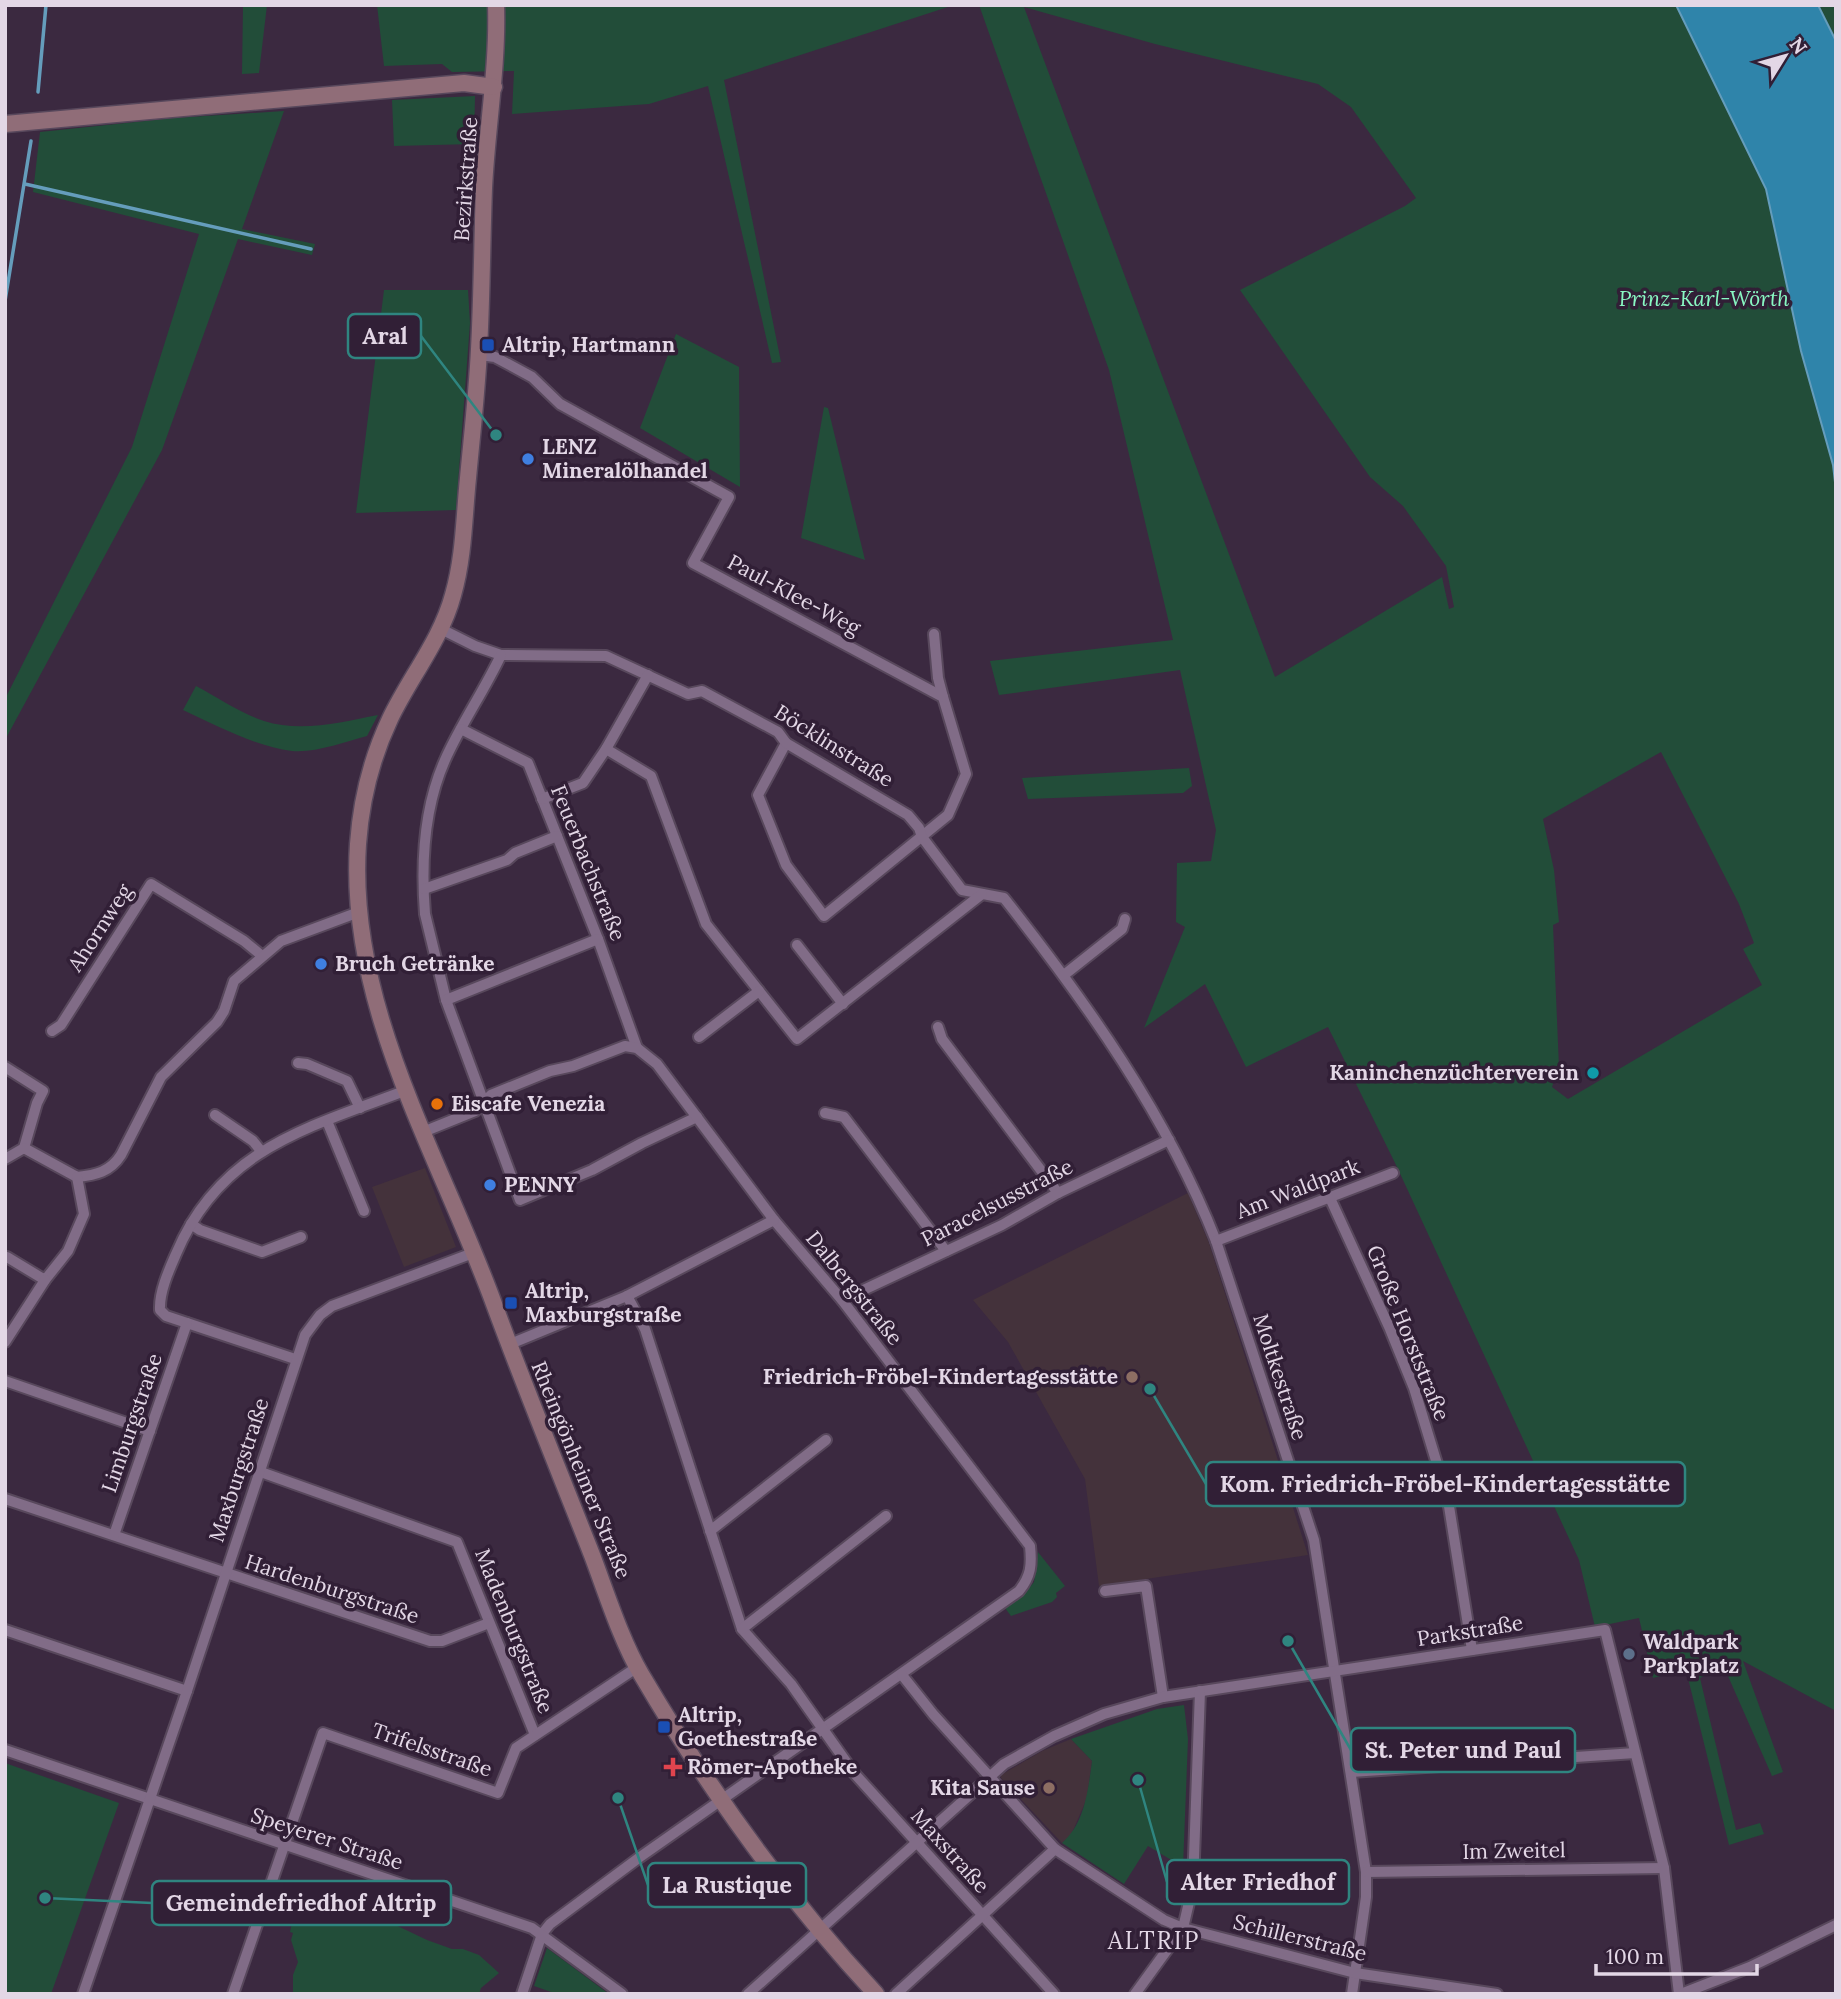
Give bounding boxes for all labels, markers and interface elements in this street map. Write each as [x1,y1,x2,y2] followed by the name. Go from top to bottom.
[1750,21,1820,91] north arrow
[1785,33,1813,59] text: N
[448,116,483,242] street label: Bezirkstraße
[1619,285,1789,312] park label: Prinz-Karl-Wörth
[348,314,421,358] callout: Aral
[362,321,408,350] text: Aral
[502,331,675,358] place label: Altrip, Hartmann
[480,337,496,353] marker: Altrip, Hartmann
[542,433,708,484] place label: LENZ Mineralölhandel
[520,451,536,467] marker: LENZ Mineralölhandel
[723,548,866,641] street label: Paul-Klee-Weg
[770,698,899,793] street label: Böcklinstraße
[545,781,632,945] street label: Feuerbachstraße
[61,879,138,977] street label: Ahornweg
[335,950,495,977] place label: Bruch Getränke
[313,956,329,972] marker: Bruch Getränke
[1329,1059,1579,1086] place label: Kaninchenzüchterverein
[1585,1065,1601,1081] marker: Kaninchenzüchterverein
[451,1090,605,1117] place label: Eiscafe Venezia
[429,1096,445,1112] marker: Eiscafe Venezia
[1231,1152,1364,1225] street label: Am Waldpark
[916,1153,1077,1252] street label: Paracelsusstraße
[504,1171,577,1198] place label: PENNY
[482,1177,498,1193] marker: PENNY
[800,1225,909,1350] street label: Dalbergstraße
[1361,1241,1456,1424] street label: Große Horststraße
[525,1277,682,1328] place label: Altrip, Maxburgstraße
[503,1295,519,1311] marker: Altrip, Maxburgstraße
[1247,1310,1314,1443] street label: Moltkestraße
[95,1350,168,1496] street label: Limburgstraße
[525,1357,638,1583] street label: Rheingönheimer Straße
[763,1363,1118,1390] place label: Friedrich-Fröbel-Kindertagesstätte
[1124,1369,1140,1385] marker: Friedrich-Fröbel-Kindertagesstätte
[203,1394,275,1545] street label: Maxburgstraße
[1206,1462,1685,1506] callout: Kom. Friedrich-Fröbel-Kindertagesstätte
[1220,1469,1670,1498] text: Kom. Friedrich-Fröbel-Kindertagesstätte
[469,1544,560,1717] street label: Madenburgstraße
[242,1548,423,1629] street label: Hardenburgstraße
[1415,1609,1525,1652] street label: Parkstraße
[1643,1628,1739,1679] place label: Waldpark Parkplatz
[1621,1646,1637,1662] marker: Waldpark Parkplatz
[678,1701,817,1752] place label: Altrip, Goethestraße
[369,1716,496,1783] street label: Trifelsstraße
[656,1719,672,1735] marker: Altrip, Goethestraße
[1351,1728,1575,1772] callout: St. Peter und Paul
[1365,1735,1561,1764] text: St. Peter und Paul
[687,1753,857,1780] place label: Römer-Apotheke
[665,1759,681,1775] marker: Römer-Apotheke
[930,1774,1035,1801] place label: Kita Sause
[1041,1780,1057,1796] marker: Kita Sause
[248,1801,407,1876] street label: Speyerer Straße
[905,1803,995,1899] street label: Maxstraße
[1462,1836,1566,1865] street label: Im Zweitel
[1167,1860,1349,1904] callout: Alter Friedhof
[648,1863,806,1907] callout: La Rustique
[1181,1867,1337,1896] text: Alter Friedhof
[662,1870,792,1899] text: La Rustique
[152,1881,451,1925] callout: Gemeindefriedhof Altrip
[166,1888,437,1917] text: Gemeindefriedhof Altrip
[1230,1908,1370,1967] street label: Schillerstraße
[1107,1925,1200,1956] district label: ALTRIP
[1596,1932,1757,1976] scale bar
[1606,1943,1664,1970] text: 100 m

